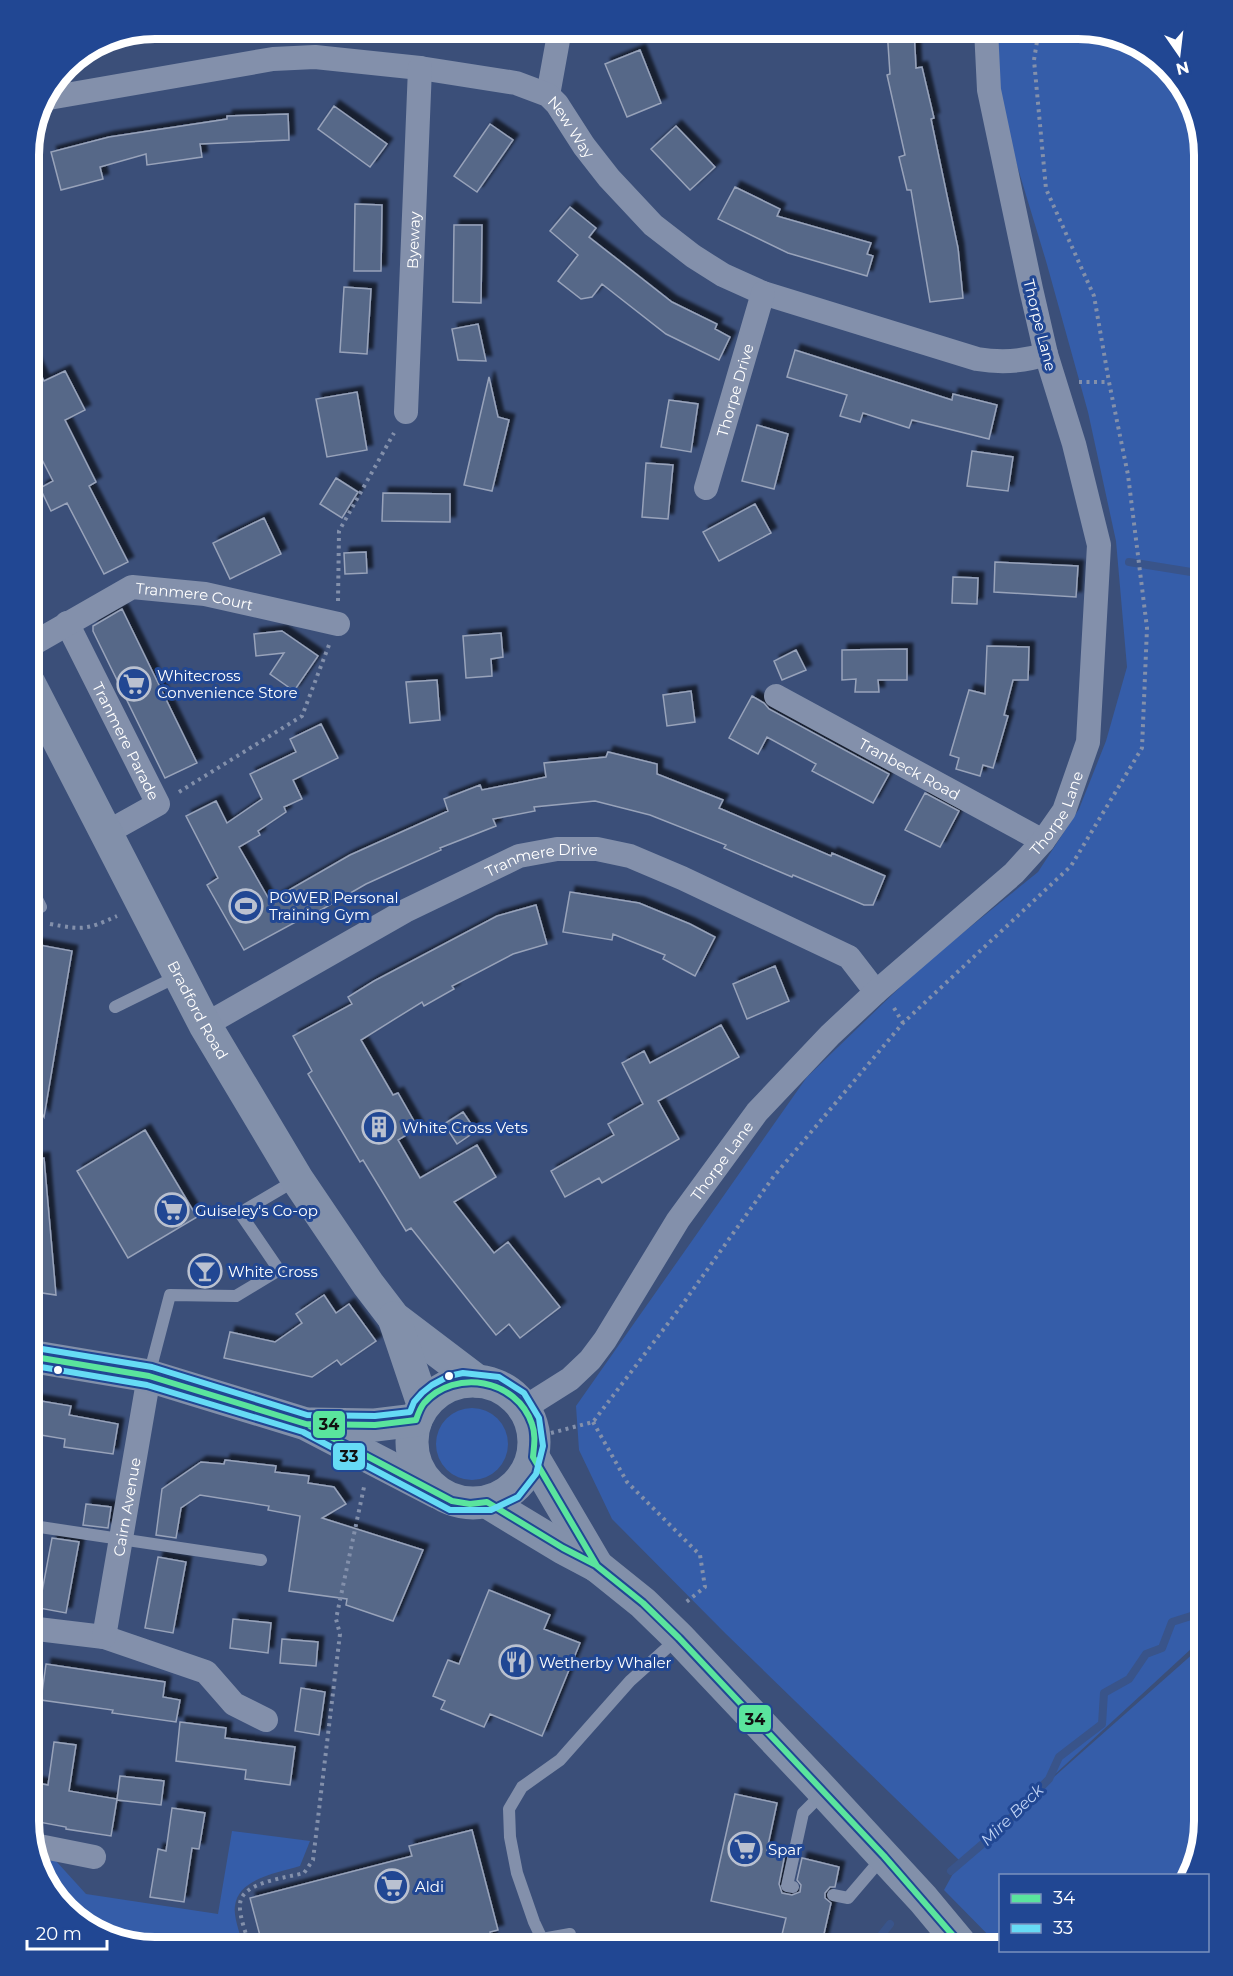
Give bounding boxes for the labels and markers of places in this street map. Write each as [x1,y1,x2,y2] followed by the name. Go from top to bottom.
[116,666,152,702] supermarket icon: Whitecross Convenience Store
[157,666,298,702] place label: Whitecross Convenience Store
[228,888,264,924] sports icon: POWER Personal Training Gym
[269,888,399,924] place label: POWER Personal Training Gym
[361,1109,397,1145] building icon: White Cross Vets
[402,1118,528,1137] place label: White Cross Vets
[154,1192,190,1228] supermarket icon: Guiseley's Co-op
[195,1201,318,1220] place label: Guiseley's Co-op
[187,1253,223,1289] bar icon: White Cross
[228,1262,318,1281] place label: White Cross
[52,1364,64,1376] unlabelled marker
[443,1370,455,1382] unlabelled marker
[498,1644,534,1680] restaurant icon: Wetherby Whaler
[539,1653,672,1672] place label: Wetherby Whaler
[727,1831,763,1867] supermarket icon: Spar
[768,1840,802,1859] place label: Spar
[374,1868,410,1904] supermarket icon: Aldi
[415,1877,444,1896] place label: Aldi

